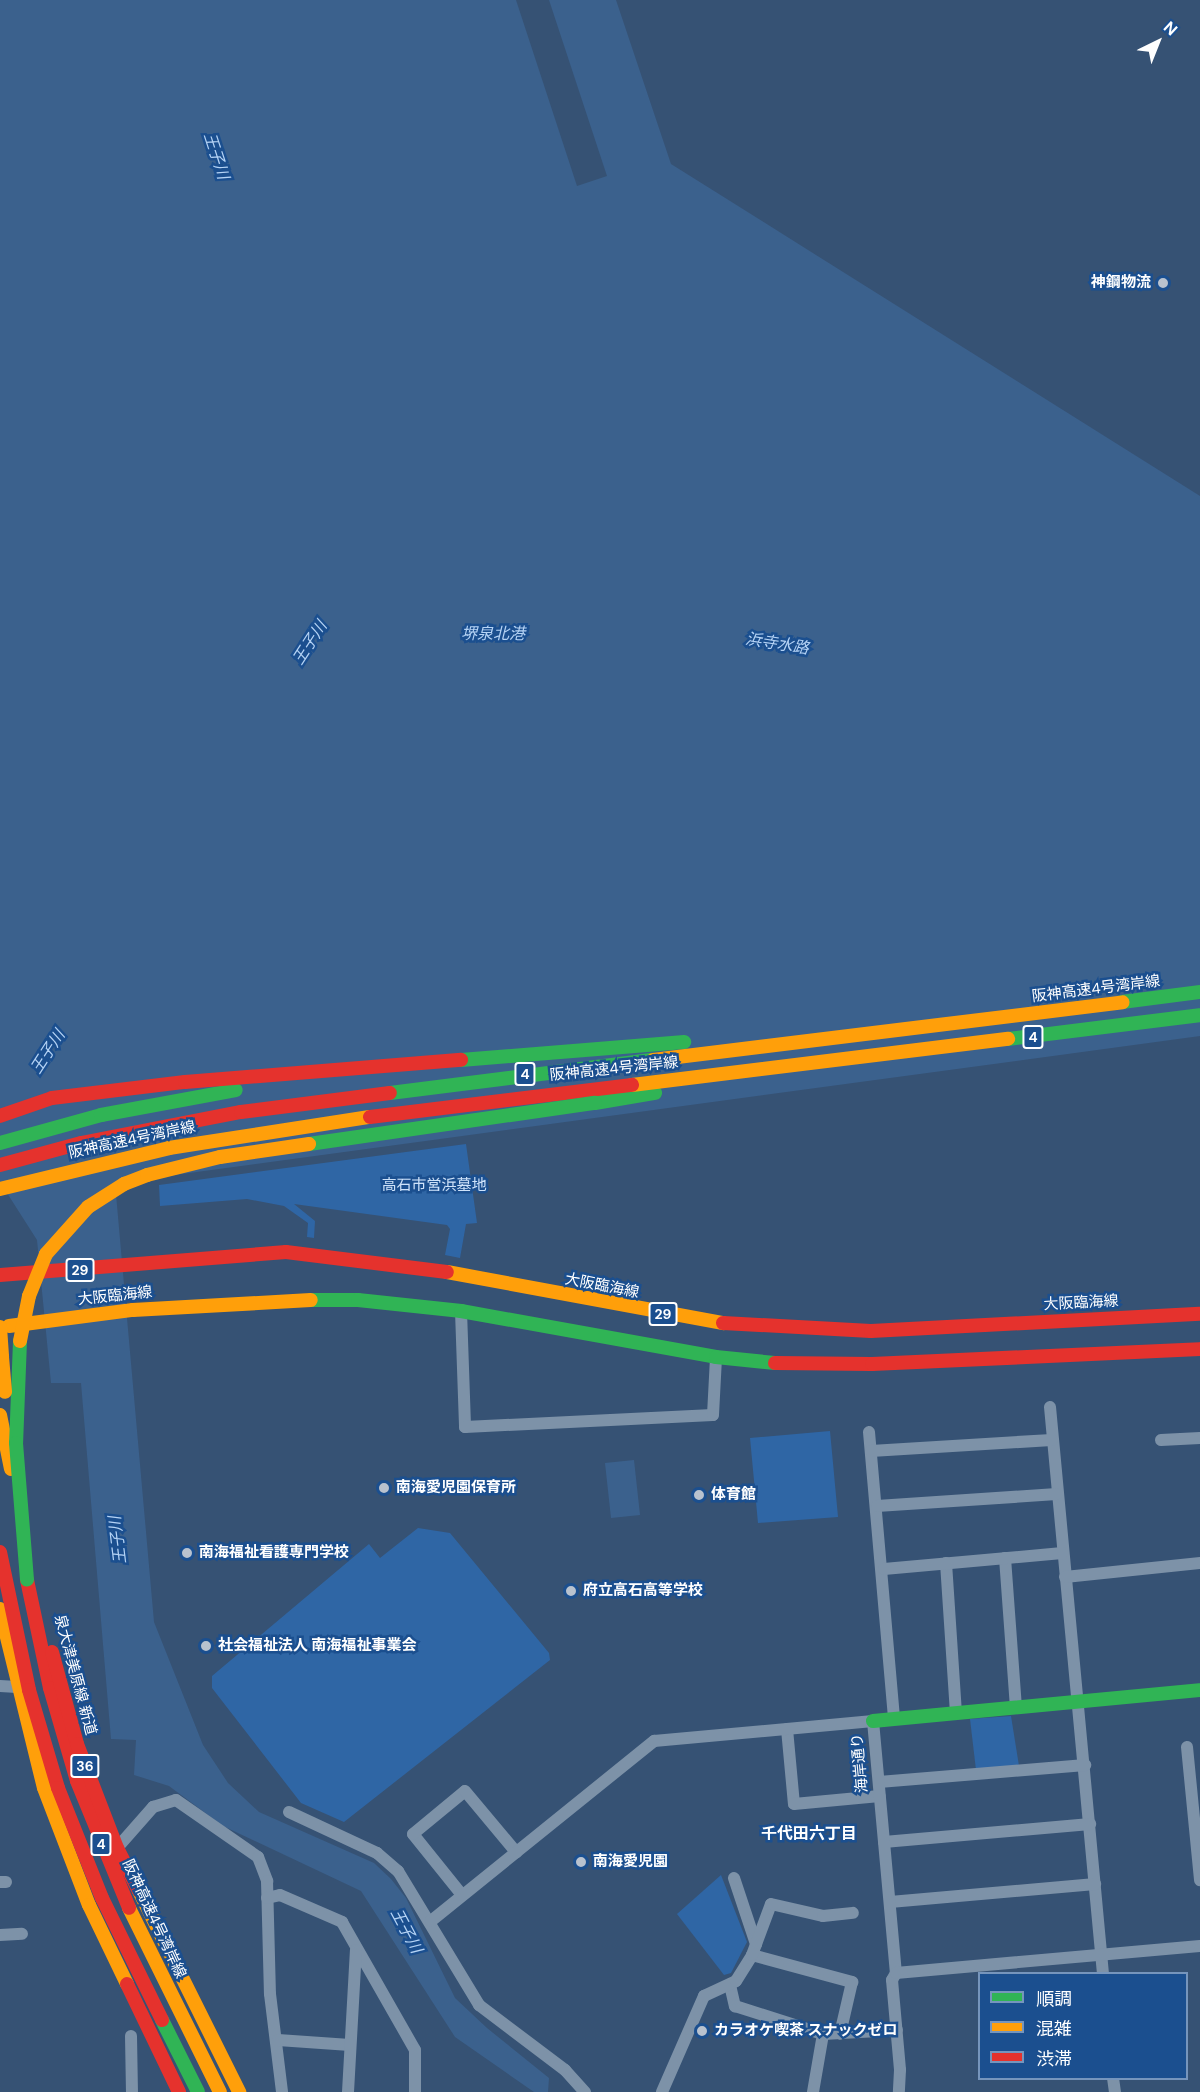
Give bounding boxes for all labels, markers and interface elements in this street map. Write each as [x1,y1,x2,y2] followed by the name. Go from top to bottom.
[1128,12,1188,72] north arrow
[1159,17,1182,40] text: N
[199,130,233,182] water label: 王子川
[1091,274,1151,292] place label: 神鋼物流
[1156,276,1170,290] marker: 神鋼物流
[289,618,331,668] water label: 王子川
[461,624,525,644] water label: 堺泉北港
[744,630,810,658] water label: 浜寺水路
[1031,972,1161,1006] street label: 阪神高速4号湾岸線
[1021,1026,1045,1048] road number: 4
[27,1027,69,1077] water label: 王子川
[549,1053,679,1085] street label: 阪神高速4号湾岸線
[513,1063,537,1085] road number: 4
[67,1118,197,1162] street label: 阪神高速4号湾岸線
[382,1177,486,1195] park label: 高石市営浜墓地
[65,1259,95,1281] road number: 29
[563,1270,641,1302] street label: 大阪臨海線
[77,1283,153,1309] street label: 大阪臨海線
[1043,1292,1119,1314] street label: 大阪臨海線
[648,1303,678,1325] road number: 29
[396,1479,516,1497] place label: 南海愛児園保育所
[377,1481,391,1495] marker: 南海愛児園保育所
[711,1486,756,1504] place label: 体育館
[692,1488,706,1502] marker: 体育館
[106,1515,130,1565] water label: 王子川
[199,1544,349,1562] place label: 南海福祉看護専門学校
[180,1546,194,1560] marker: 南海福祉看護専門学校
[583,1582,703,1600] place label: 府立高石高等学校
[564,1584,578,1598] marker: 府立高石高等学校
[50,1613,100,1737] street label: 泉大津美原線 新道
[218,1637,417,1655] place label: 社会福祉法人 南海福祉事業会
[199,1639,213,1653] marker: 社会福祉法人 南海福祉事業会
[848,1732,872,1794] street label: 海岸通り
[70,1755,100,1777] road number: 36
[761,1824,857,1844] district label: 千代田六丁目
[89,1833,113,1855] road number: 4
[593,1853,668,1871] place label: 南海愛児園
[574,1855,588,1869] marker: 南海愛児園
[119,1857,189,1981] street label: 阪神高速4号湾岸線
[386,1905,426,1957] water label: 王子川
[978,1972,1188,2080] legend
[1036,1987,1072,2011] text: 順調
[1036,2017,1072,2041] text: 混雑
[714,2022,898,2040] place label: カラオケ喫茶 スナックゼロ
[695,2024,709,2038] marker: カラオケ喫茶 スナックゼロ
[1036,2047,1072,2071] text: 渋滞

